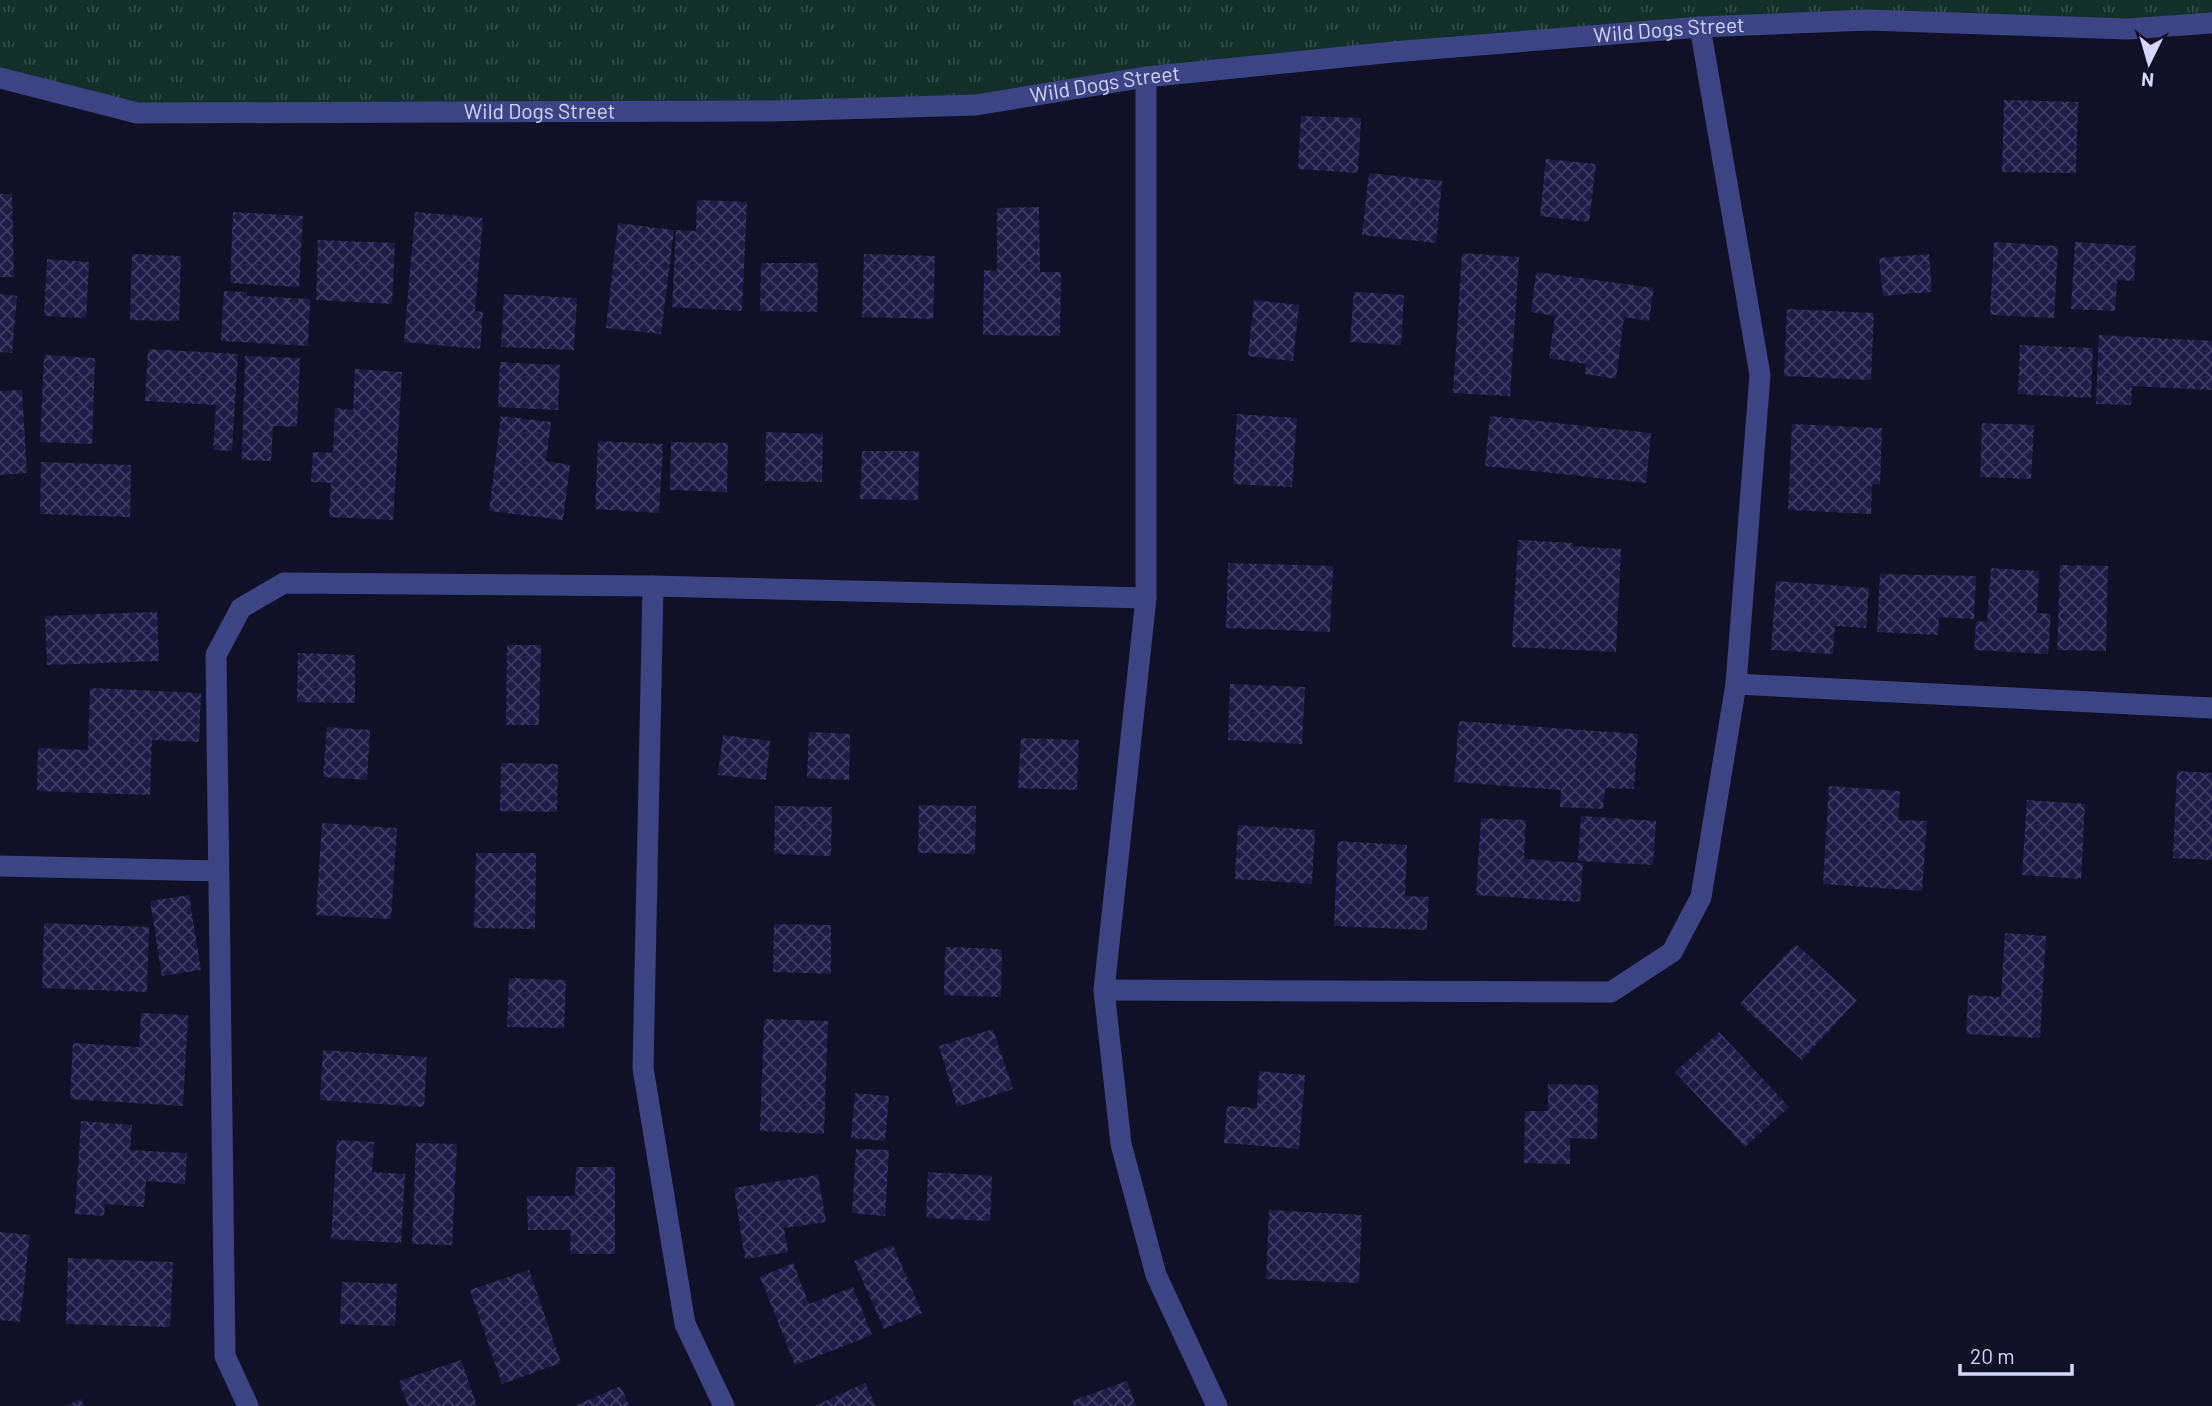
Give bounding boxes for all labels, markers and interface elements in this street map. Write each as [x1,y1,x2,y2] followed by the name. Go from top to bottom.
[1592,11,1745,47] street label: Wild Dogs Street
[2114,28,2184,98] north arrow
[1028,60,1181,107] street label: Wild Dogs Street
[2140,68,2155,92] text: N
[464,97,615,123] street label: Wild Dogs Street
[1960,1332,2072,1376] scale bar
[1970,1343,2015,1368] text: 20 m

